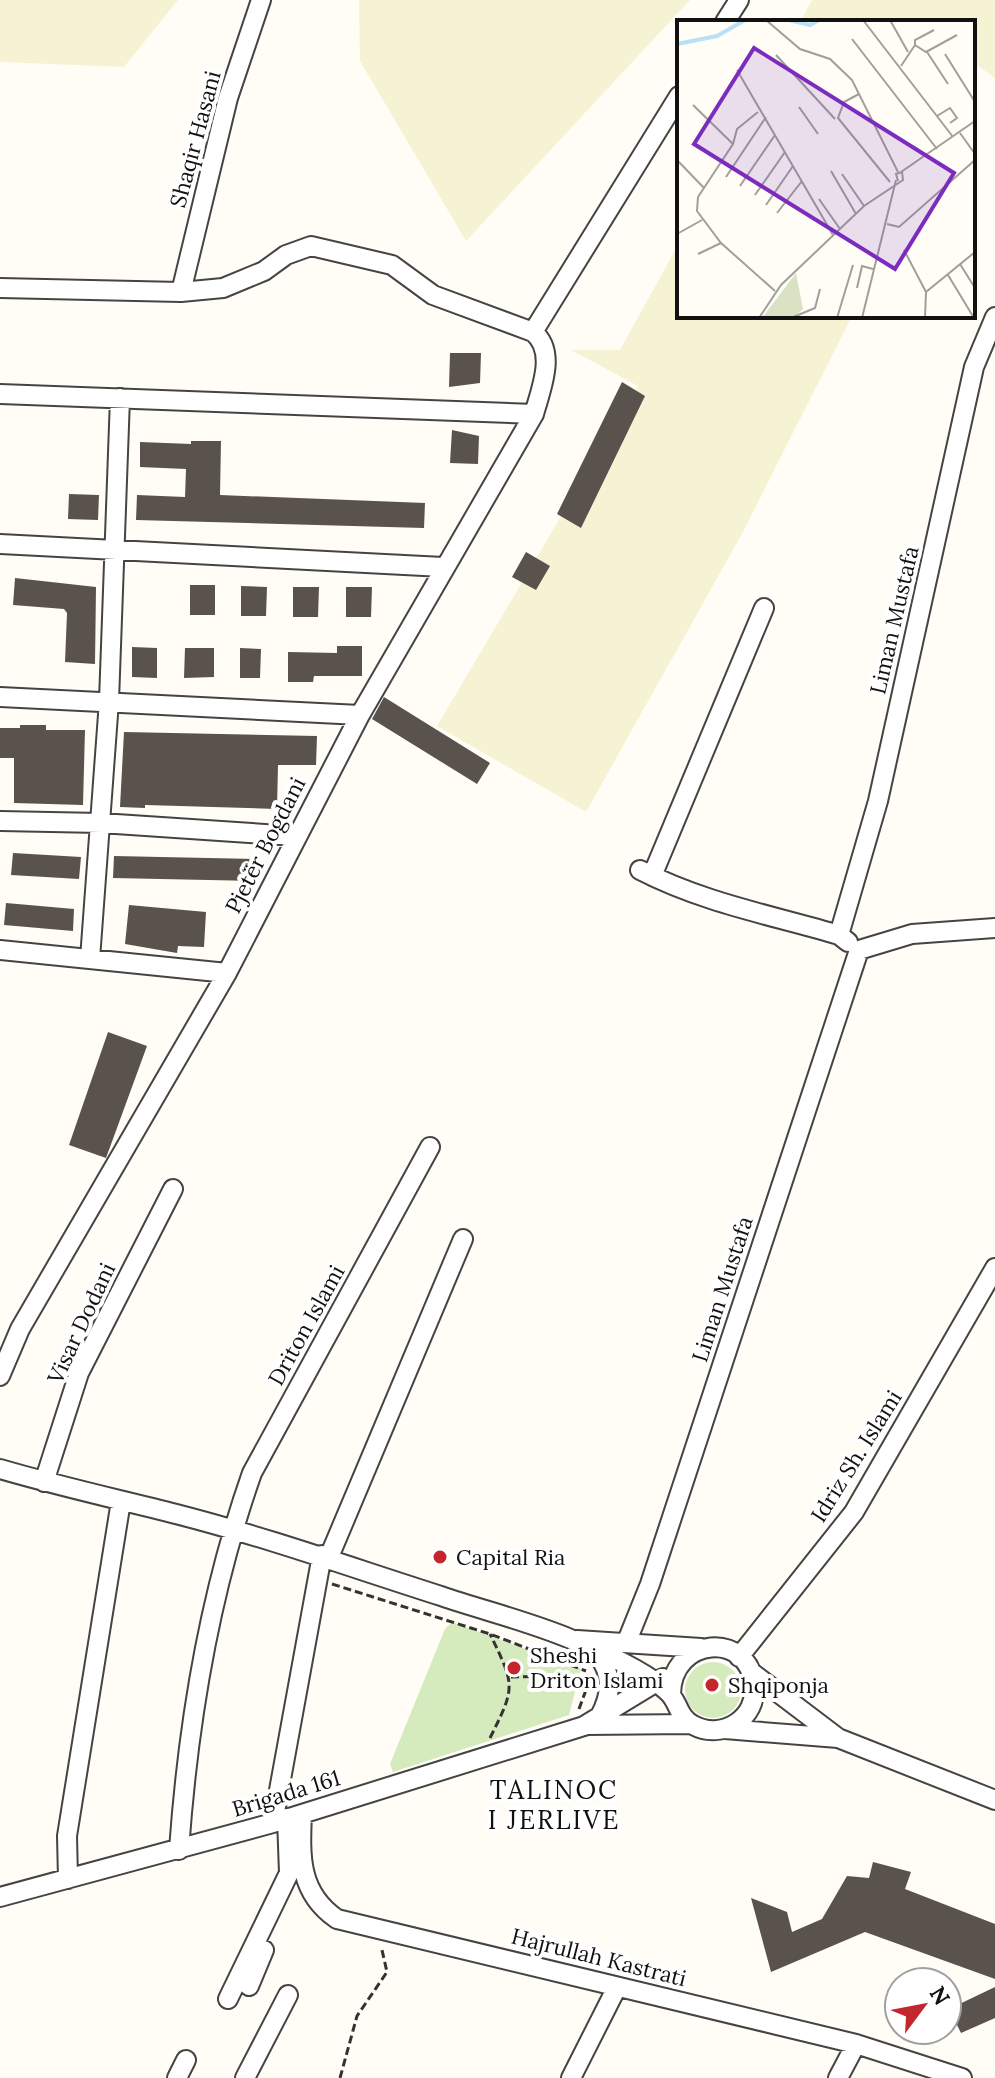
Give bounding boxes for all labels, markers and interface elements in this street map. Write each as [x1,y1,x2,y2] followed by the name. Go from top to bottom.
[677,20,975,318] inset map
[163,68,227,210] street label: Shaqir Hasani
[863,543,925,697] street label: Liman Mustafa
[219,772,311,918] street label: Pjetër Bogdani
[685,1213,759,1365] street label: Liman Mustafa
[40,1258,121,1389] street label: Visar Dodani
[261,1260,351,1390] street label: Driton Islami
[804,1385,908,1527] street label: Idriz Sh. Islami
[456,1543,565,1571] place label: Capital Ria
[431,1548,449,1566] marker: Capital Ria
[530,1641,664,1694] place label: Sheshi Driton Islami
[505,1659,523,1677] marker: Sheshi Driton Islami
[728,1671,829,1699] place label: Shqiponja
[703,1676,721,1694] marker: Shqiponja
[228,1763,344,1823] street label: Brigada 161
[488,1773,620,1836] district label: TALINOC I JERLIVE
[509,1922,689,1992] street label: Hajrullah Kastrati
[883,1966,963,2046] north arrow
[924,1981,956,2010] text: N

